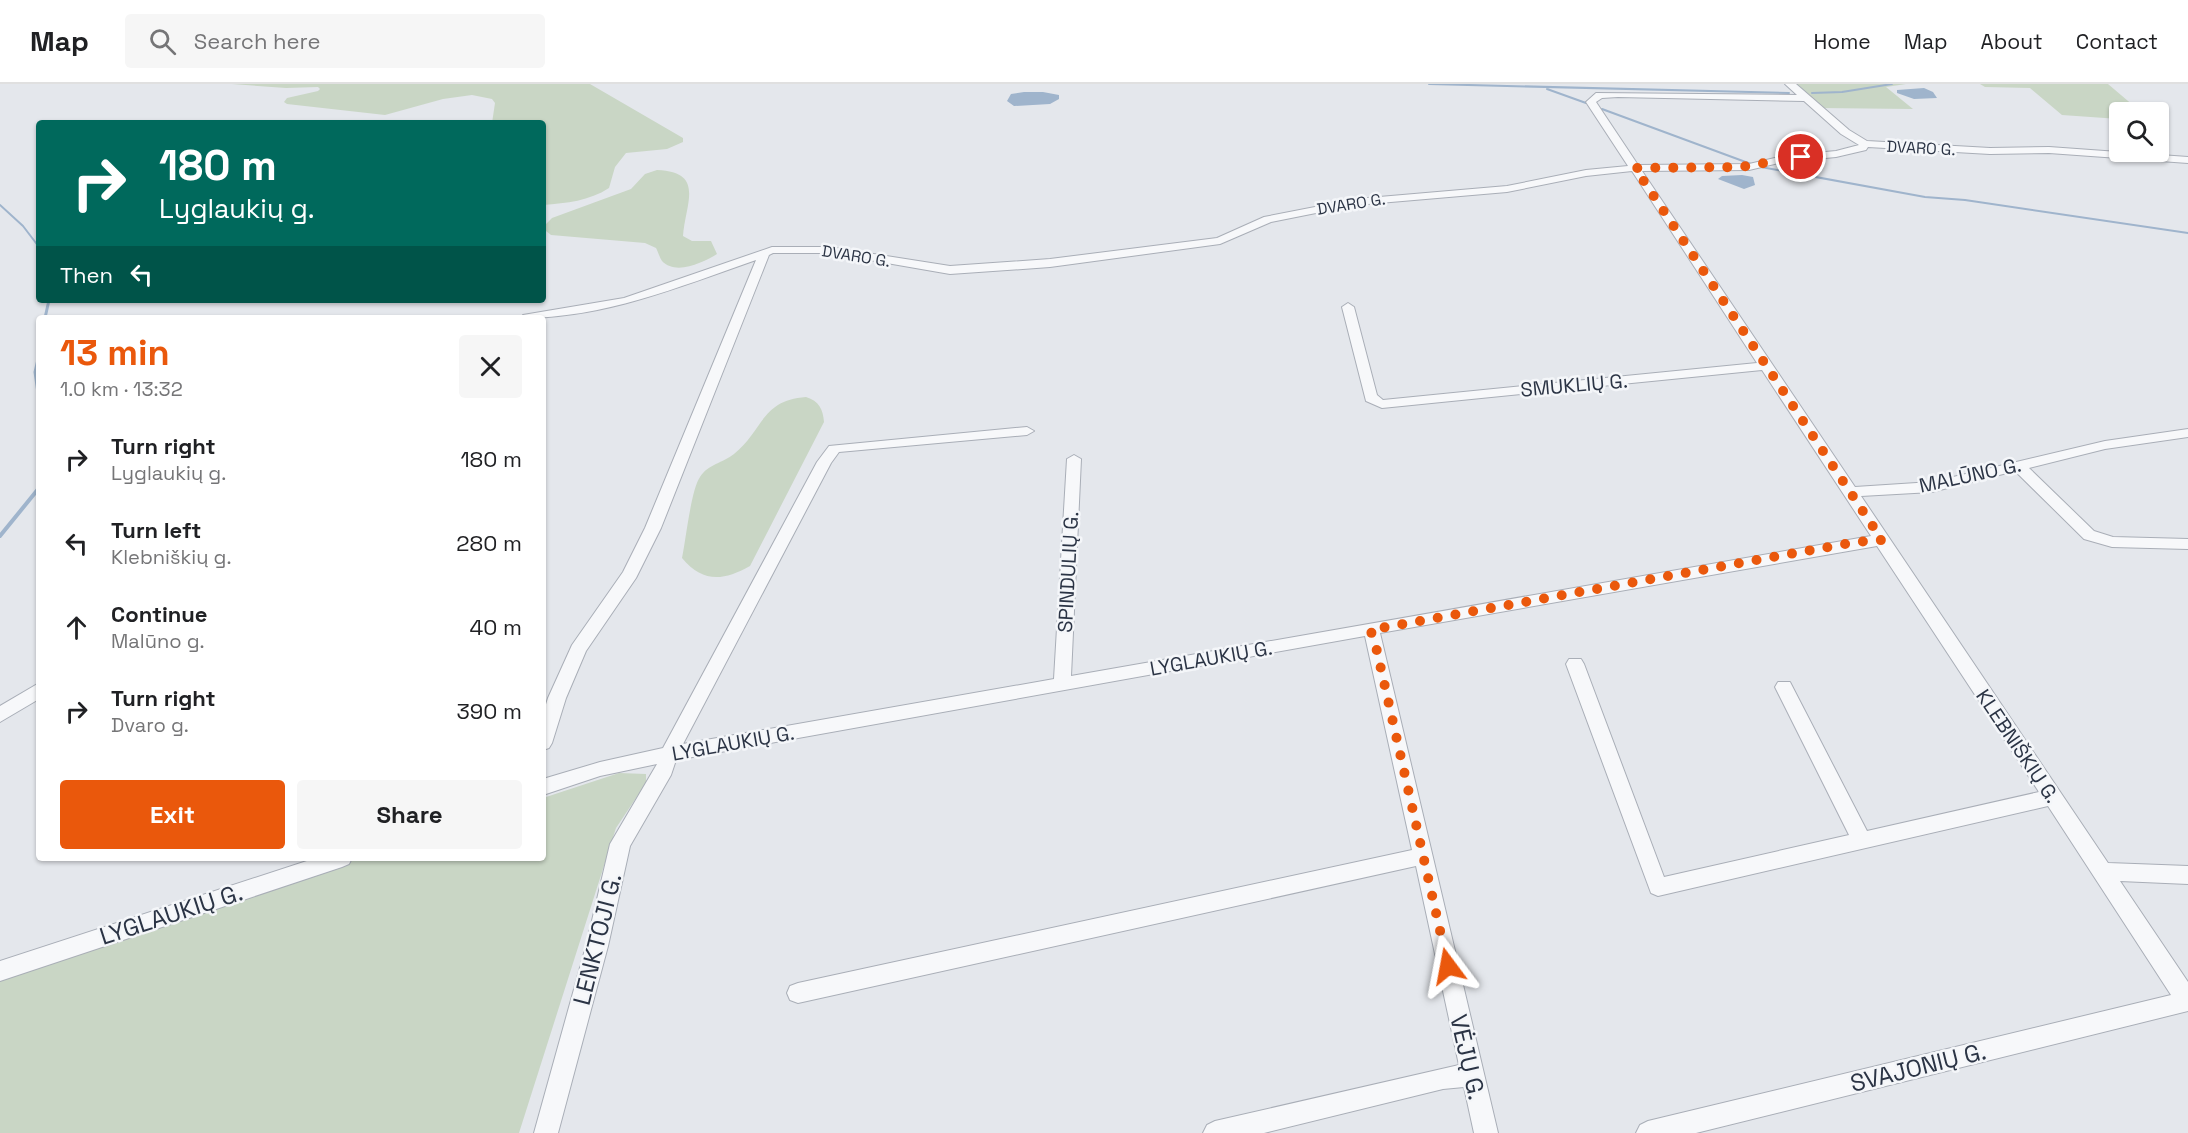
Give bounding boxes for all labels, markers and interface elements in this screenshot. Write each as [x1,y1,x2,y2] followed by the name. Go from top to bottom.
[125,14,545,68] search box
[30,23,89,59] text: Map
[146,25,179,58] icon: search
[194,27,321,55] text: Search here
[1813,28,1871,55] text: Home
[1904,28,1948,55] text: Map
[1981,28,2043,55] text: About
[2076,28,2158,55] text: Contact
[2109,102,2169,162] map controls
[2109,102,2169,162] button: search
[1775,131,1826,182] pin
[1886,136,1956,160] street label: DVARO G.
[159,139,277,192] text: 180 m
[1784,140,1817,173] icon: arrive
[60,144,138,222] icon: right
[1315,188,1387,220] street label: DVARO G.
[159,191,315,226] text: Lyglaukių g.
[820,240,892,272] street label: DVARO G.
[125,258,158,291] icon: left
[60,261,113,289] text: Then
[60,330,170,376] text: 13 min
[459,335,522,398] button: close
[1519,367,1629,403] street label: SMUKLIŲ G.
[60,376,183,402] text: 1.0 km · 13:32
[111,432,216,460] text: Turn right
[60,443,93,476] icon: right
[460,445,522,473] text: 180 m
[1916,451,2024,499] street label: MALŪNO G.
[111,460,226,486] text: Lyglaukių g.
[1052,511,1084,633] street label: SPINDULIŲ G.
[111,516,201,544] text: Turn left
[60,527,93,560] icon: left
[456,529,522,557] text: 280 m
[111,544,231,570] text: Klebniškių g.
[111,600,207,628] text: Continue
[60,611,93,644] icon: ahead
[470,613,522,641] text: 40 m
[111,628,205,654] text: Malūno g.
[1148,634,1274,682] street label: LYGLAUKIŲ G.
[111,684,216,712] text: Turn right
[1970,684,2066,808] street label: KLEBNIŠKIŲ G.
[60,695,93,728] icon: right
[457,697,522,725] text: 390 m
[111,712,189,738] text: Dvaro g.
[670,719,796,767] street label: LYGLAUKIŲ G.
[60,780,285,849] button: Exit
[297,780,522,849] button: Share
[566,870,628,1008] street label: LENKTOJI G.
[96,876,246,952] street label: LYGLAUKIŲ G.
[1416,934,1480,998] position arrow
[1443,1011,1493,1103] street label: VĖJŲ G.
[1847,1035,1989,1099] street label: SVAJONIŲ G.

